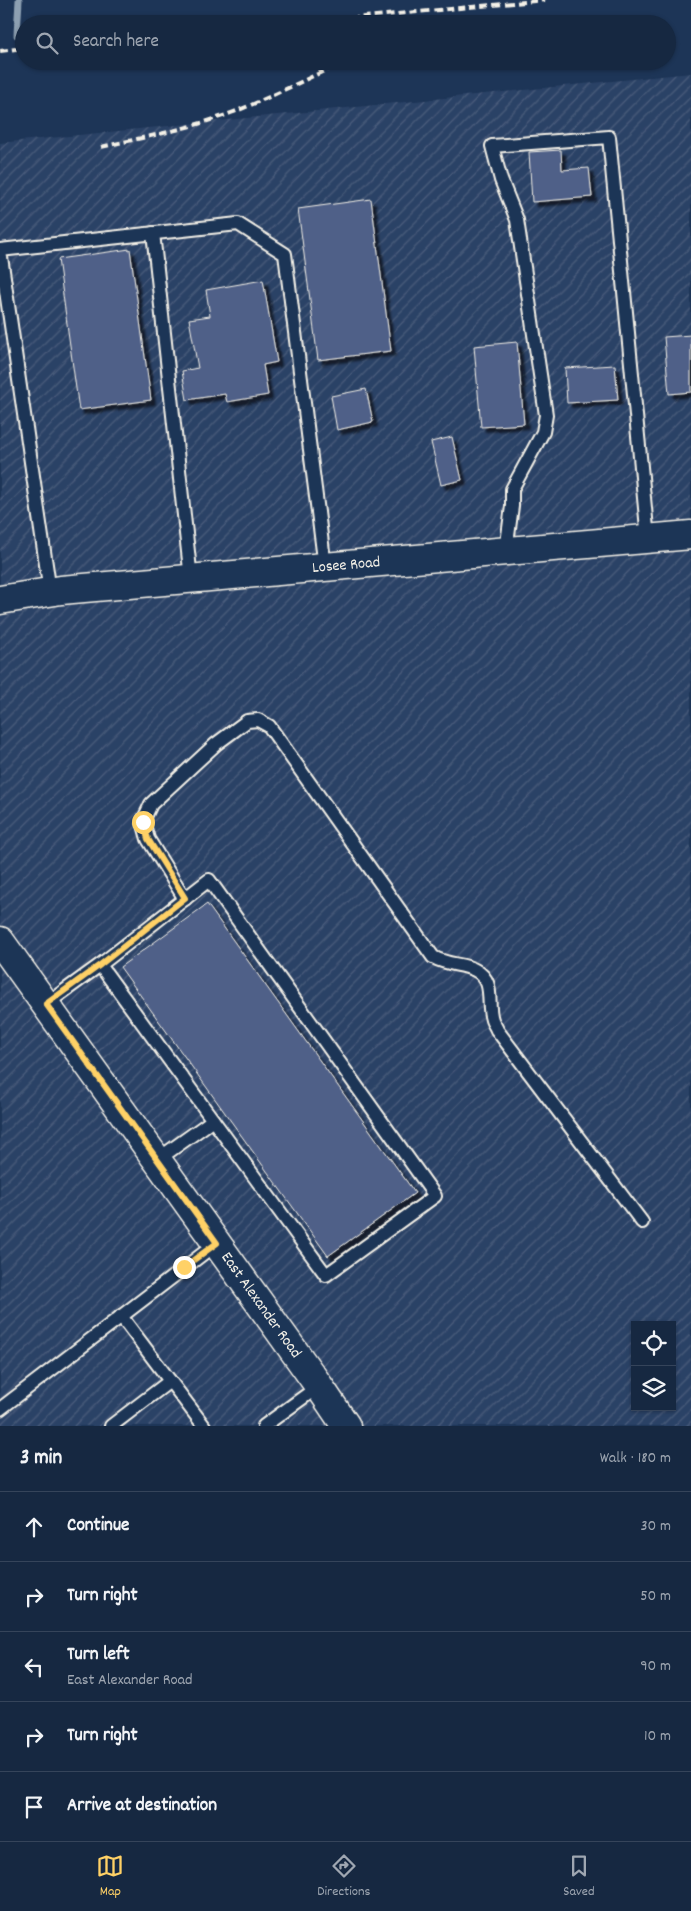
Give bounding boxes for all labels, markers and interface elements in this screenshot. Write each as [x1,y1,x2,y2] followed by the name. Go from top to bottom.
[15,15,676,70] search box
[33,29,61,57] icon: search
[73,29,159,56] text: Search here
[311,551,381,580] street label: Losee Road
[132,811,155,834] route start
[215,1247,307,1363] street label: East Alexander Road
[173,1256,196,1279] route end
[631,1321,676,1411] map controls
[631,1321,676,1366] button: locate
[631,1366,676,1411] button: layers
[20,1444,62,1474] text: 3 min
[600,1447,671,1470] text: Walk · 180 m
[20,1513,48,1541] icon: ahead
[67,1513,129,1540] text: Continue
[641,1515,671,1538] text: 30 m
[20,1583,48,1611] icon: right
[67,1583,138,1610] text: Turn right
[640,1585,671,1608] text: 50 m
[67,1642,130,1669] text: Turn left
[20,1653,48,1681] icon: left
[640,1655,671,1678] text: 90 m
[67,1669,193,1692] text: East Alexander Road
[20,1723,48,1751] icon: right
[67,1723,138,1750] text: Turn right
[644,1725,671,1748] text: 10 m
[20,1793,48,1821] icon: arrive
[67,1793,217,1820] text: Arrive at destination
[96,1852,124,1902] tab: Map
[317,1852,370,1902] tab: Directions
[563,1852,595,1902] tab: Saved

